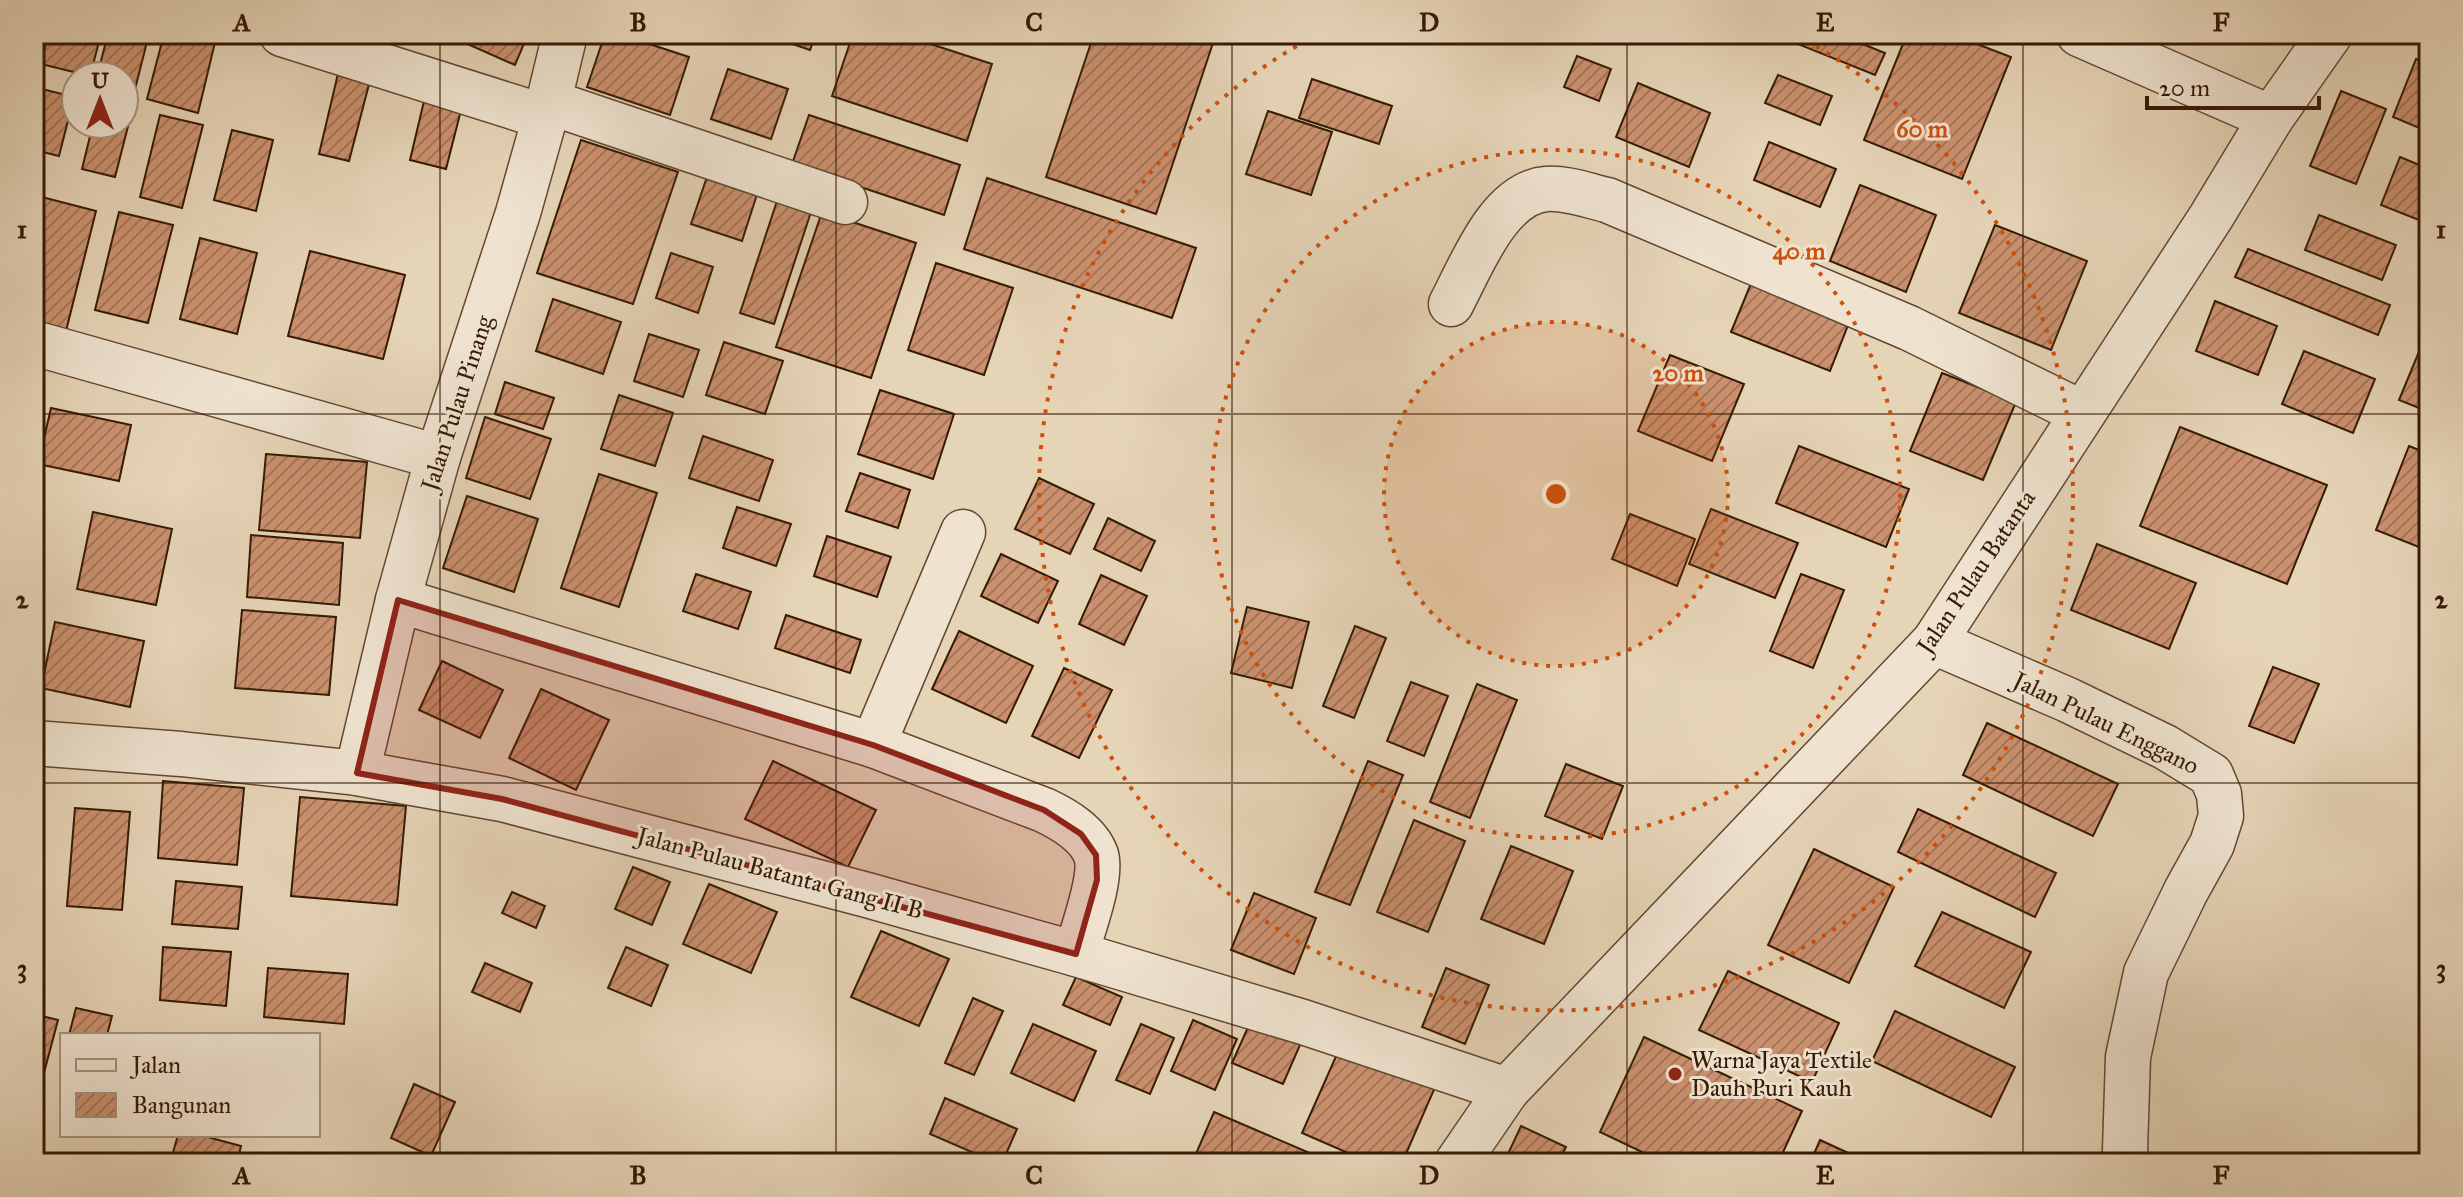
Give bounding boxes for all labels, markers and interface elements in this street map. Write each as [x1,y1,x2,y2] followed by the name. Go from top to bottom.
[231,6,251,38] text: A
[629,6,647,38] text: B
[1025,6,1043,38] text: C
[1419,6,1439,38] text: D
[1816,6,1835,38] text: E
[2213,6,2230,38] text: F
[60,60,140,140] north arrow
[2147,60,2319,110] scale bar
[91,67,109,94] text: U
[2159,73,2210,103] text: 20 m
[1896,114,1949,144] text: 60 m
[17,213,27,245] text: 1
[2436,213,2446,245] text: 1
[1773,236,1826,266] text: 40 m
[414,311,500,497] street label: Jalan Pulau Pinang
[1652,358,1704,388] text: 20 m
[1542,480,1570,508] centre of rings
[1908,484,2042,662] street label: Jalan Pulau Batanta
[16,583,30,615] text: 2
[2435,583,2449,615] text: 2
[2005,664,2204,781] street label: Jalan Pulau Enggano
[631,820,926,926] street label: Jalan Pulau Batanta Gang II B
[17,952,27,984] text: 3
[2436,952,2446,984] text: 3
[60,1033,320,1137] legend
[1691,1045,1872,1103] place label: Warna Jaya Textile Dauh Puri Kauh
[129,1050,181,1080] text: Jalan
[1666,1065,1684,1083] marker: Warna Jaya Textile Dauh Puri Kauh
[132,1090,231,1120] text: Bangunan
[231,1159,251,1191] text: A
[629,1159,647,1191] text: B
[1025,1159,1043,1191] text: C
[1419,1159,1439,1191] text: D
[1816,1159,1835,1191] text: E
[2213,1159,2230,1191] text: F

